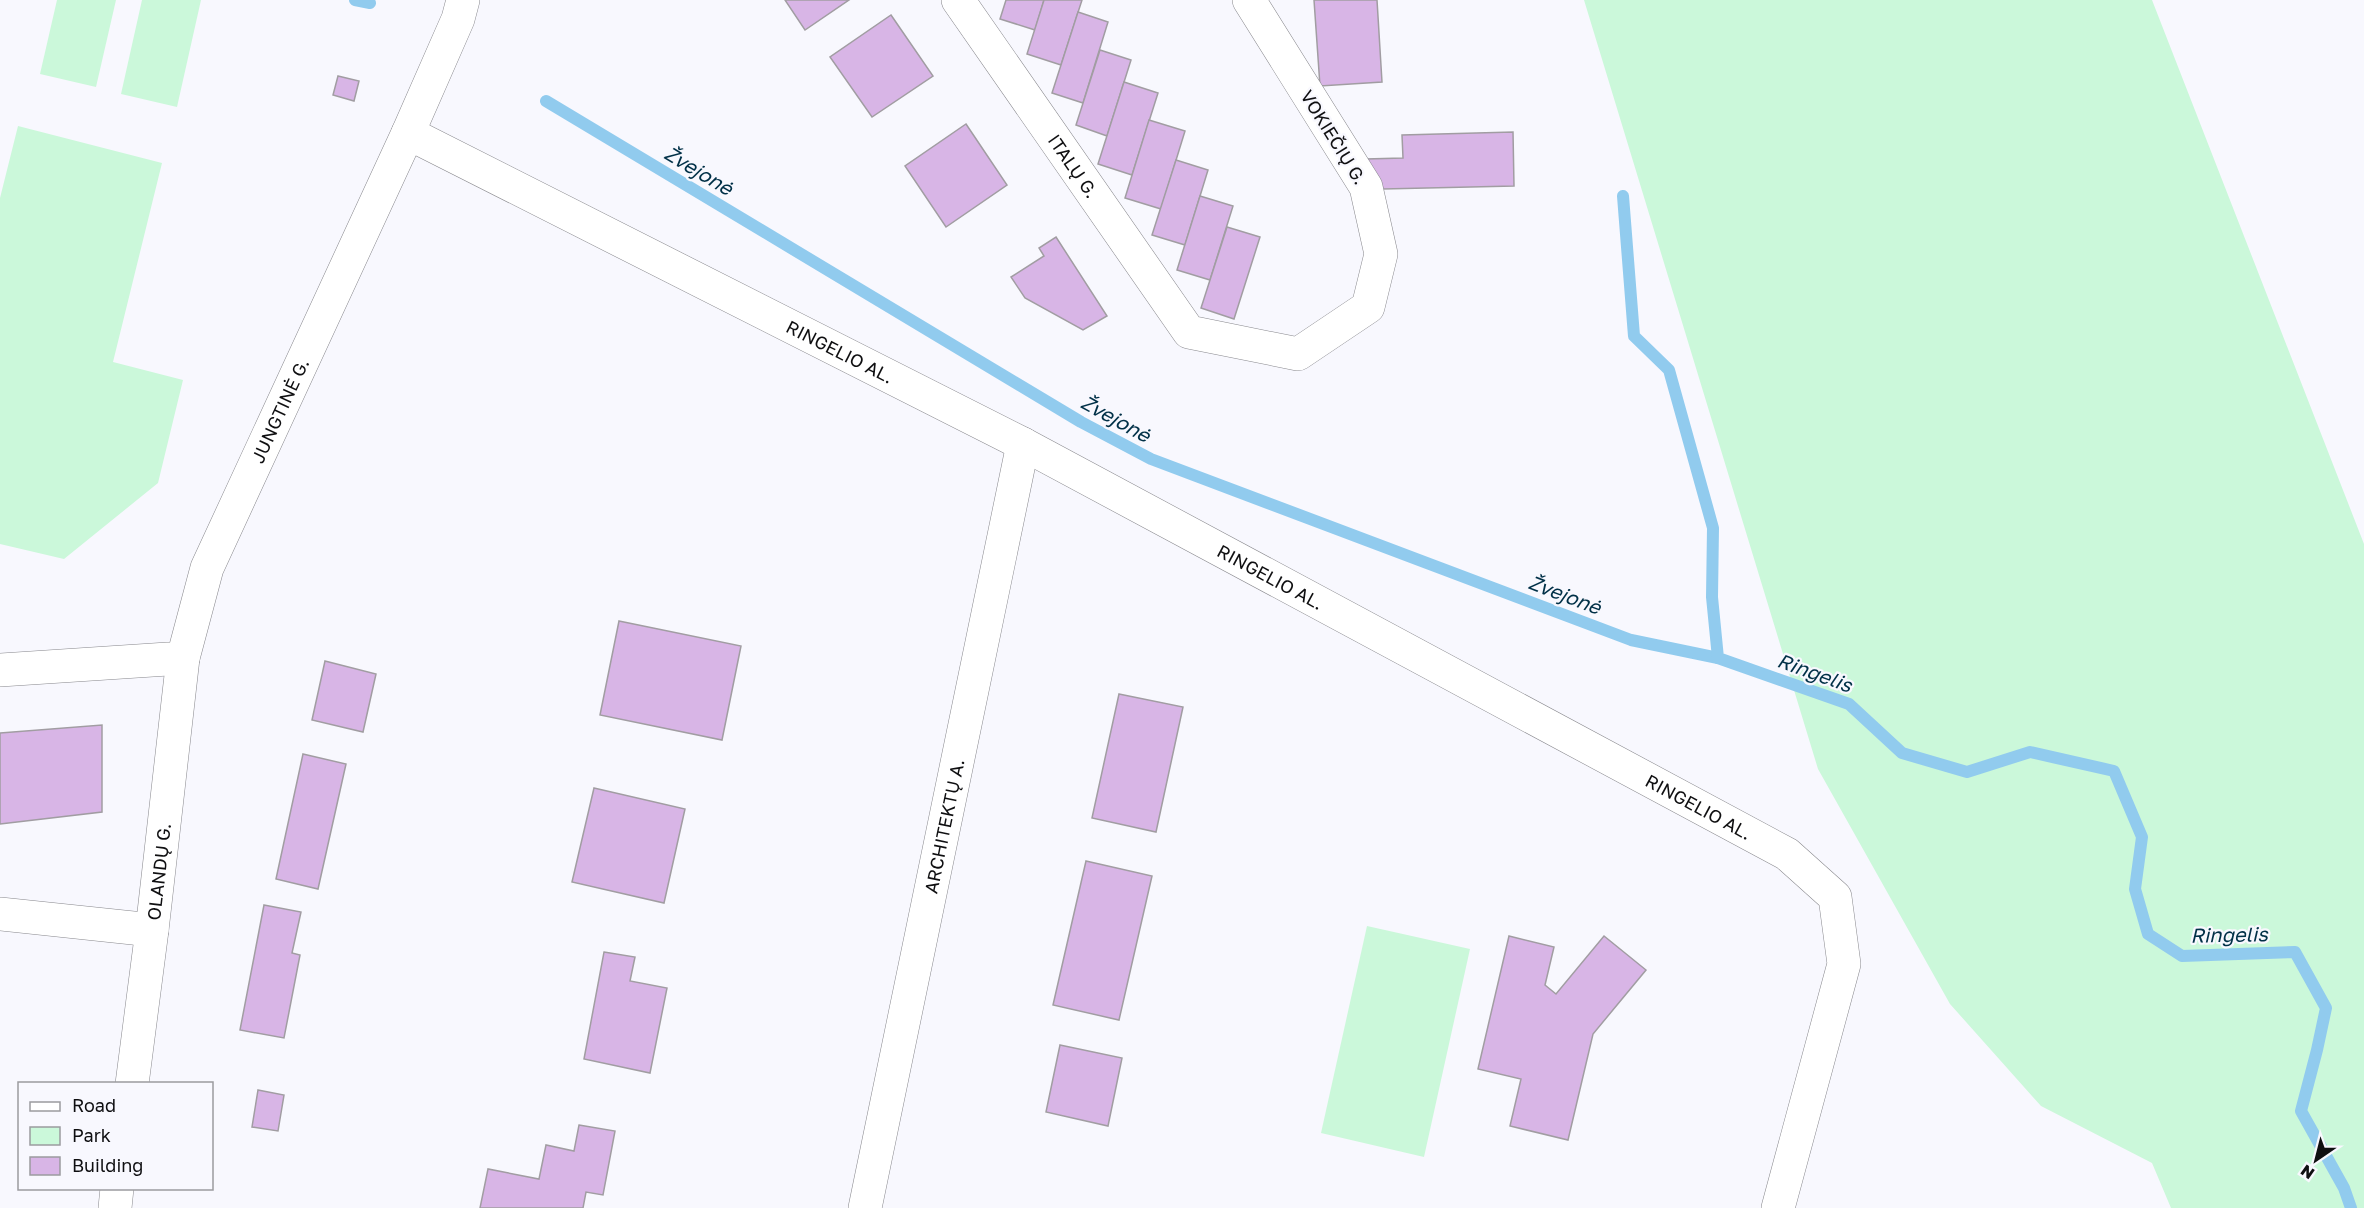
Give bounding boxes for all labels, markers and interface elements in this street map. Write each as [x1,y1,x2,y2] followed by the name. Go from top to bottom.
[1296,86,1372,188] street label: VOKIEČIŲ G.
[1044,130,1103,202] street label: ITALŲ G.
[660,140,739,201] water label: Žvejonė
[783,315,897,388] street label: RINGELIO AL.
[246,355,313,466] street label: JUNGTINĖ G.
[1077,389,1156,448] water label: Žvejonė
[1214,539,1327,614] street label: RINGELIO AL.
[1525,569,1606,620] water label: Žvejonė
[1774,647,1857,698] water label: Ringelis
[919,757,969,895] street label: ARCHITEKTŲ A.
[1642,769,1755,844] street label: RINGELIO AL.
[142,822,175,922] street label: OLANDŲ G.
[2190,921,2269,948] water label: Ringelis
[18,1082,213,1190] legend
[72,1094,116,1116] text: Road
[72,1124,111,1146] text: Park
[2286,1130,2346,1190] north arrow
[72,1154,143,1176] text: Building
[2297,1161,2318,1184] text: N

